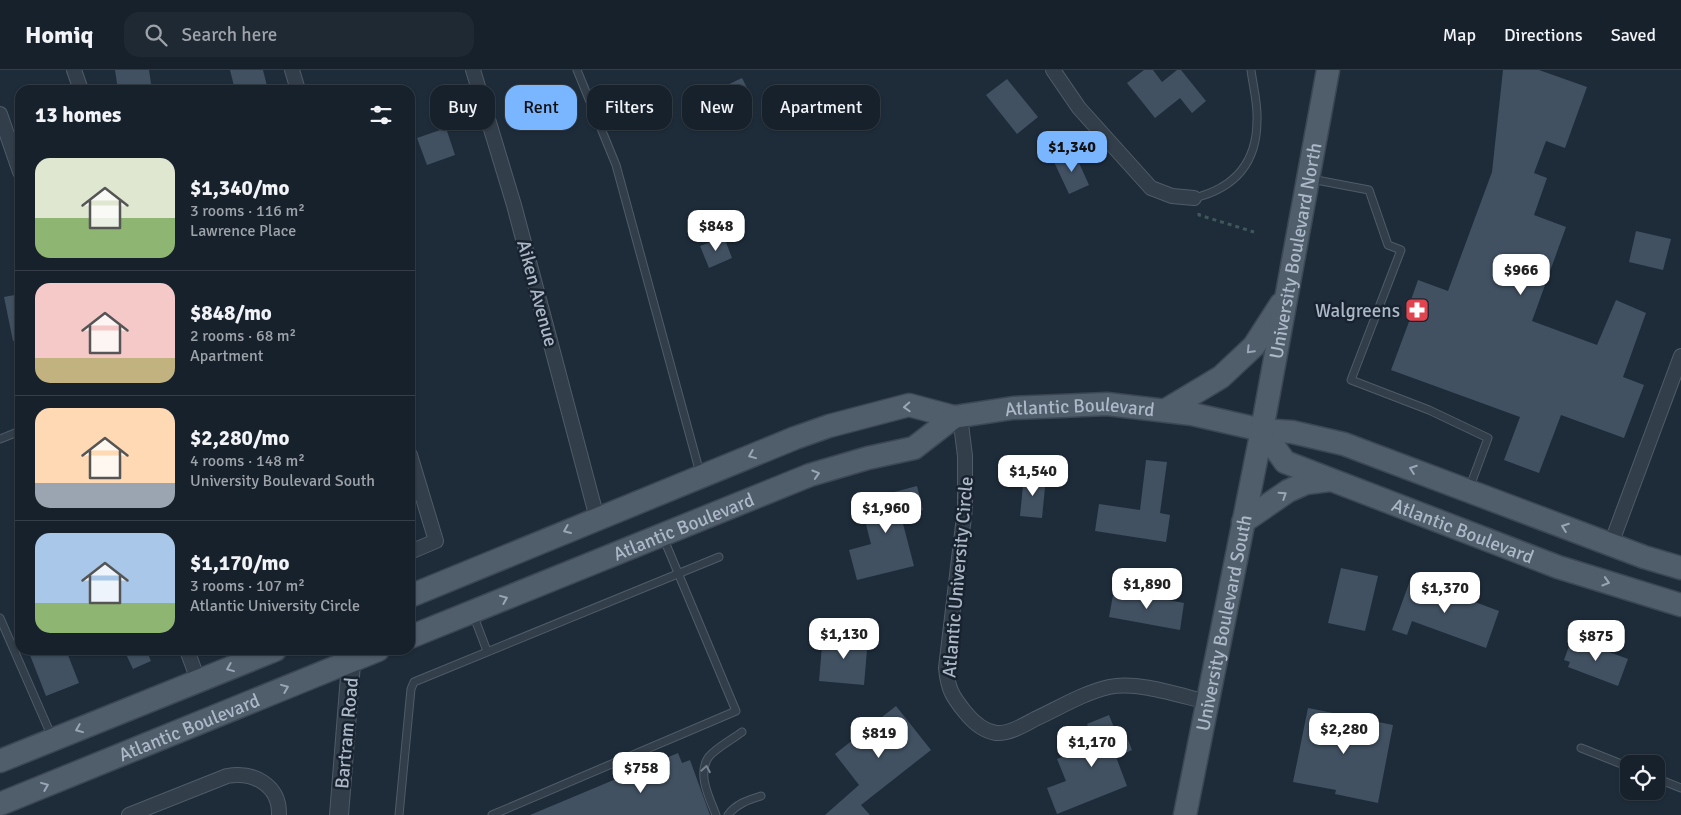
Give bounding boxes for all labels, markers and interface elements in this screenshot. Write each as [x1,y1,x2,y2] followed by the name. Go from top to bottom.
[124,12,474,57] search box
[25,20,94,50] text: Homiq
[142,21,170,49] icon: search
[182,23,277,47] text: Search here
[1443,24,1476,46] text: Map
[1504,24,1583,46] text: Directions
[1611,24,1656,46] text: Saved
[430,85,495,130] chip: Buy
[505,85,577,130] chip: Rent
[587,85,672,130] chip: Filters
[682,85,752,130] chip: New
[762,85,880,130] chip: Apartment
[367,101,395,129] icon: filters
[35,102,121,128] text: 13 homes
[1031,131,1113,173] pin: $1,340
[1048,137,1096,157] text: $1,340
[1264,141,1327,361] street label: University Boulevard North
[190,175,289,201] text: $1,340/mo
[75,178,135,238] icon: home
[190,201,305,221] text: 3 rooms · 116 m²
[686,210,746,252] pin: $848
[699,216,733,236] text: $848
[190,221,296,241] text: Lawrence Place
[511,237,563,349] street label: Aiken Avenue
[1491,254,1551,296] pin: $966
[1504,260,1538,280] text: $966
[1404,297,1430,323] pharmacy icon: Walgreens
[1315,299,1400,323] place label: Walgreens
[190,300,272,326] text: $848/mo
[75,303,135,363] icon: home
[190,326,296,346] text: 2 rooms · 68 m²
[1247,344,1256,353] one-way arrow
[190,346,263,366] text: Apartment
[1003,393,1156,423] street label: Atlantic Boulevard
[903,402,911,413] one-way arrow
[190,425,289,451] text: $2,280/mo
[75,428,135,488] icon: home
[749,449,757,459] one-way arrow
[190,451,305,471] text: 4 rooms · 148 m²
[992,454,1074,497] pin: $1,540
[1009,461,1057,481] text: $1,540
[1410,465,1418,475] one-way arrow
[812,469,820,479] one-way arrow
[190,471,375,491] text: University Boulevard South
[937,475,979,679] street label: Atlantic University Circle
[610,488,758,567] street label: Atlantic Boulevard
[845,492,927,534] pin: $1,960
[1278,492,1287,501] one-way arrow
[1388,493,1537,570] street label: Atlantic Boulevard
[862,498,910,518] text: $1,960
[1191,513,1258,733] street label: University Boulevard South
[1561,523,1570,533] one-way arrow
[563,524,572,535] one-way arrow
[190,550,289,576] text: $1,170/mo
[75,553,135,613] icon: home
[1106,568,1188,610] pin: $1,890
[1404,572,1486,614] pin: $1,370
[1123,574,1171,594] text: $1,890
[190,576,305,596] text: 3 rooms · 107 m²
[1601,576,1609,586] one-way arrow
[1421,578,1469,598] text: $1,370
[499,595,508,605] one-way arrow
[190,596,360,616] text: Atlantic University Circle
[803,618,885,660] pin: $1,130
[1566,620,1626,662] pin: $875
[820,624,868,644] text: $1,130
[1579,626,1613,646] text: $875
[226,662,235,672] one-way arrow
[330,676,364,790] street label: Bartram Road
[280,683,289,694] one-way arrow
[115,688,263,767] street label: Atlantic Boulevard
[1303,712,1385,755] pin: $2,280
[849,716,909,759] pin: $819
[1320,719,1368,739] text: $2,280
[75,723,84,733] one-way arrow
[862,723,896,743] text: $819
[1051,726,1133,768] pin: $1,170
[1068,732,1116,752] text: $1,170
[611,752,671,794] pin: $758
[1620,755,1665,800] map controls
[1620,755,1665,800] button: locate
[624,758,658,778] text: $758
[700,764,710,773] one-way arrow
[40,781,49,792] one-way arrow

